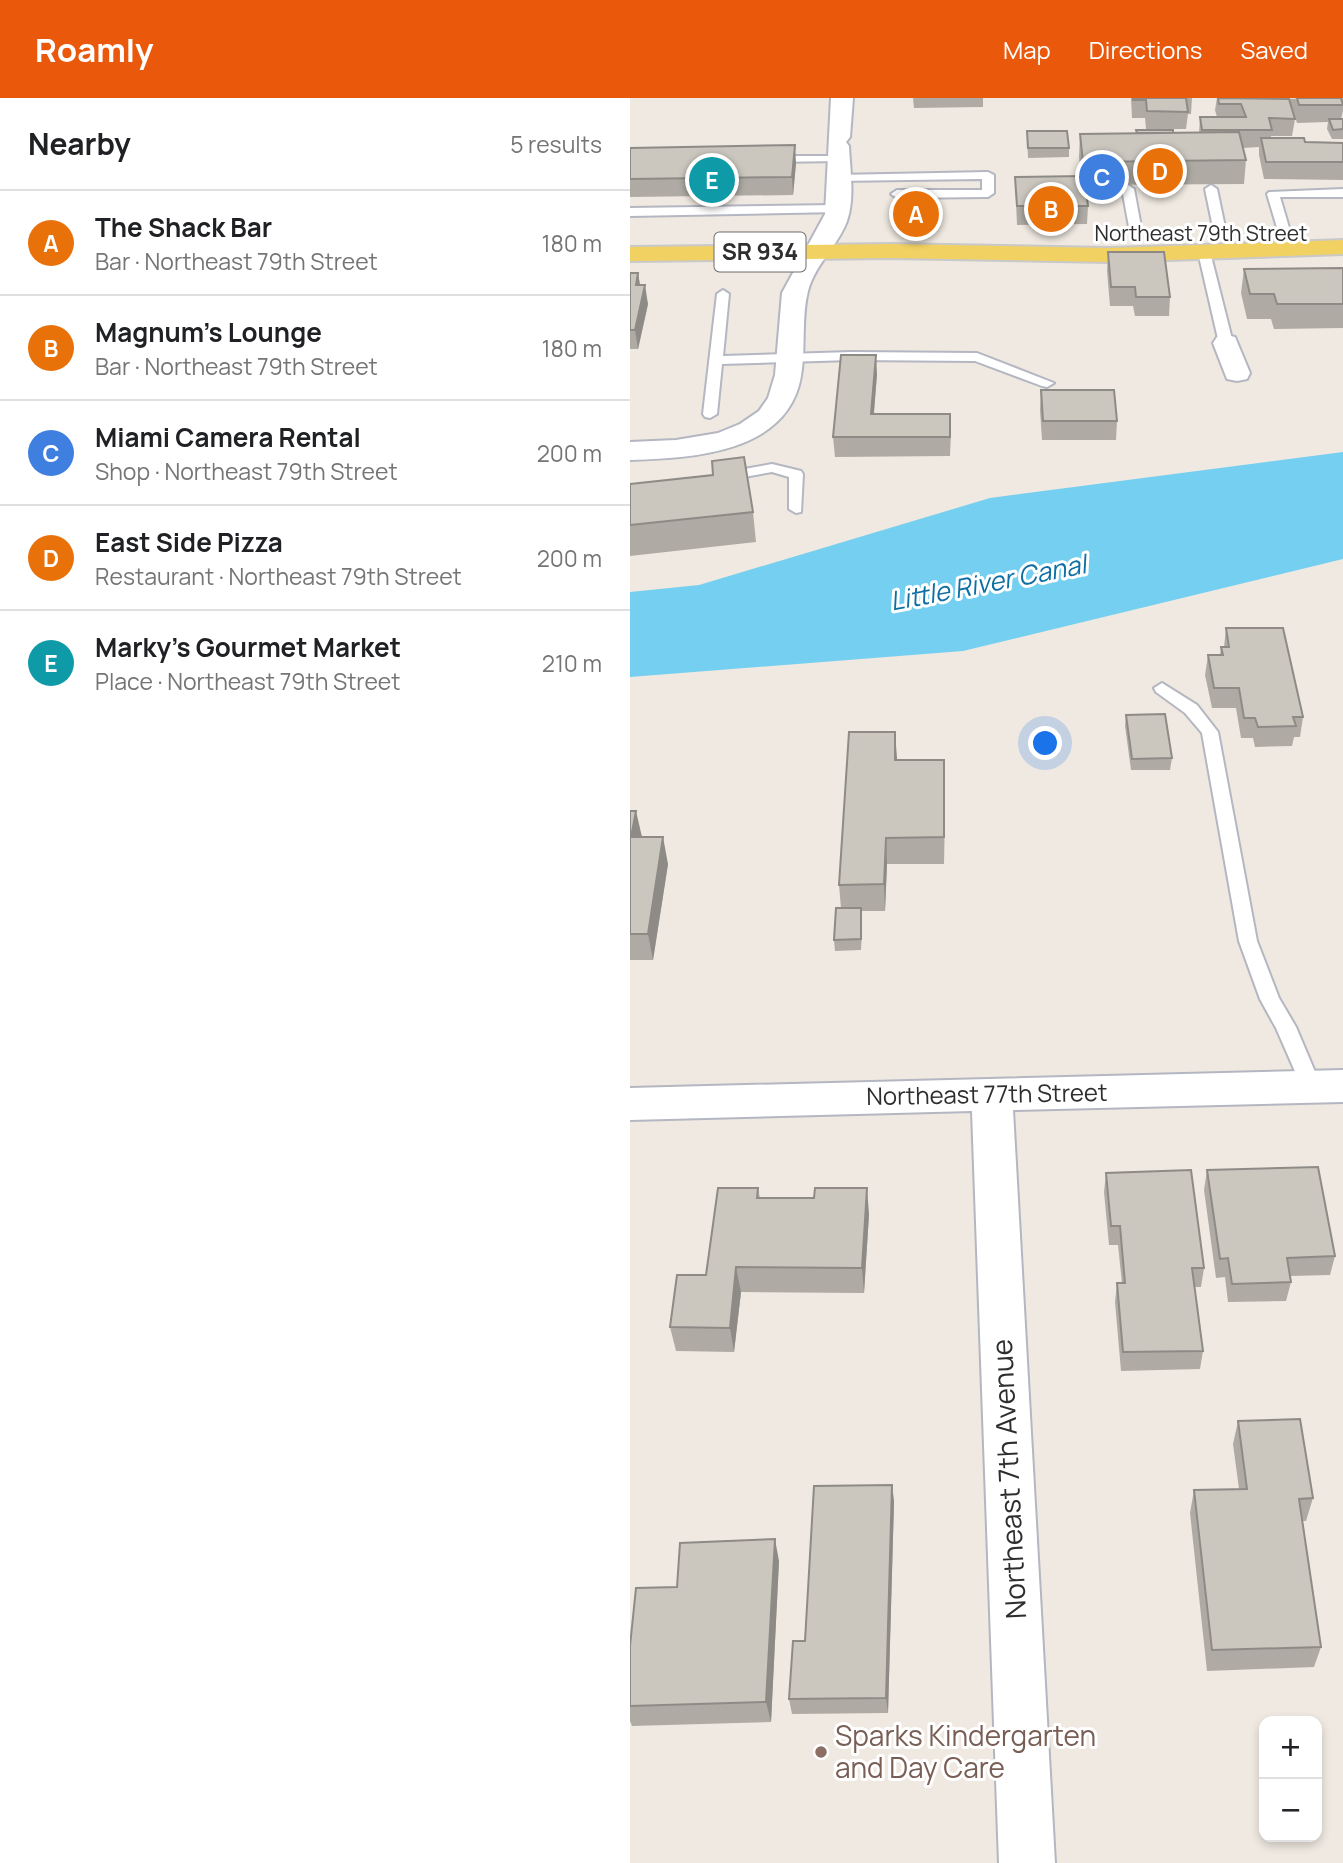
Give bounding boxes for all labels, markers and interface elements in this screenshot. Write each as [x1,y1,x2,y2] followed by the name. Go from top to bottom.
[35,27,154,72] text: Roamly
[1003,33,1051,66] text: Map
[1089,33,1202,66] text: Directions
[1240,33,1308,66] text: Saved
[28,123,131,164] text: Nearby
[510,128,602,160] text: 5 results
[1137,145,1183,197] pin: D
[1079,151,1125,203] pin: C
[689,154,735,206] pin: E
[1028,183,1074,235] pin: B
[893,188,939,240] pin: A
[95,209,272,245] text: The Shack Bar
[1095,219,1307,247] street label: Northeast 79th Street
[43,227,59,259] text: A
[542,227,602,259] text: 180 m
[715,232,806,272] road number: SR 934
[95,245,378,277] text: Bar · Northeast 79th Street
[95,314,322,350] text: Magnum's Lounge
[44,332,58,364] text: B
[542,332,602,364] text: 180 m
[95,350,378,382] text: Bar · Northeast 79th Street
[95,419,361,455] text: Miami Camera Rental
[43,437,60,469] text: C
[537,437,602,469] text: 200 m
[95,455,398,487] text: Shop · Northeast 79th Street
[95,524,283,560] text: East Side Pizza
[43,542,59,574] text: D
[537,542,602,574] text: 200 m
[887,545,1092,619] water label: Little River Canal
[95,560,462,592] text: Restaurant · Northeast 79th Street
[95,629,401,665] text: Marky's Gourmet Market
[44,647,58,679] text: E
[542,647,602,679] text: 210 m
[95,665,401,697] text: Place · Northeast 79th Street
[1028,726,1062,760] your location
[866,1075,1108,1112] street label: Northeast 77th Street
[982,1338,1034,1620] street label: Northeast 7th Avenue
[835,1716,1096,1786] place label: Sparks Kindergarten and Day Care
[1259,1716,1322,1842] map controls
[1259,1716,1322,1779] button: +
[813,1744,829,1760] marker: Sparks Kindergarten and Day Care
[1259,1779,1322,1842] button: −

